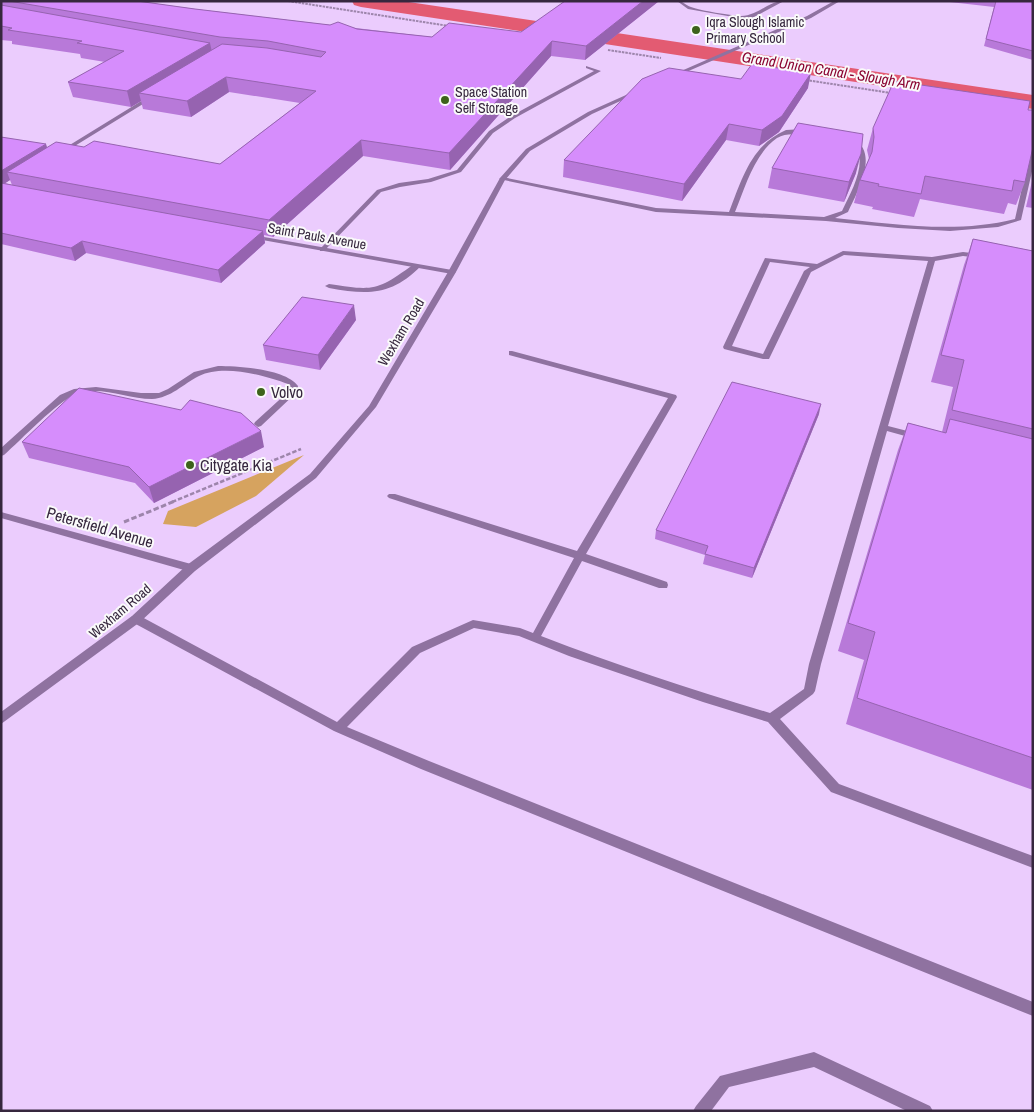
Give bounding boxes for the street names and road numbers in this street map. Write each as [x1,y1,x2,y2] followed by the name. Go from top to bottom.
[266,218,368,254] street label: Saint Pauls Avenue
[374,295,428,369] street label: Wexham Road
[44,501,156,553] street label: Petersfield Avenue
[85,580,155,642] street label: Wexham Road

